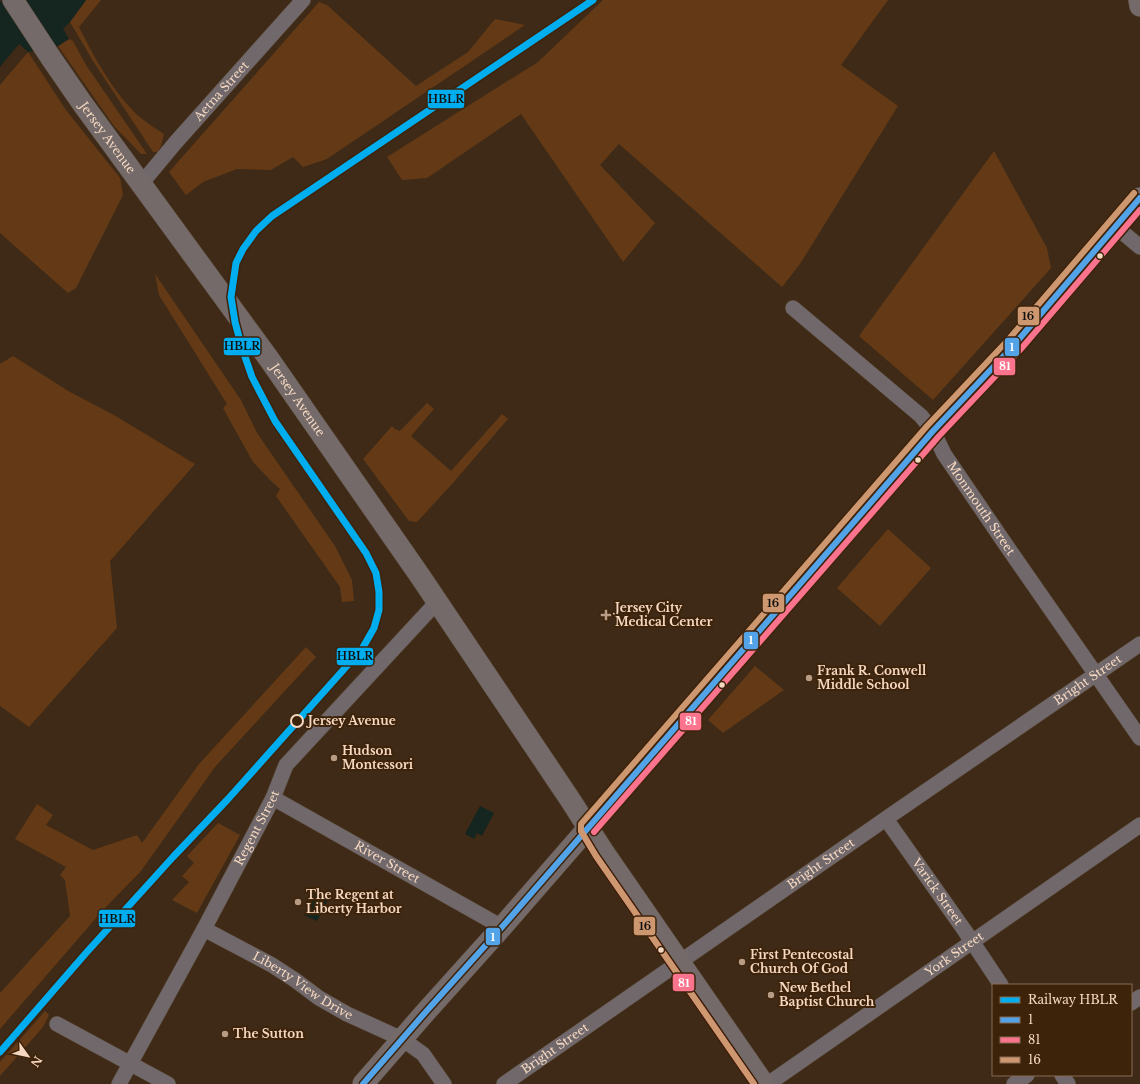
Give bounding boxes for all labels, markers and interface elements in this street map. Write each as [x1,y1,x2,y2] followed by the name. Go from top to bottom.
[190,57,252,124] street label: Aetna Street
[427,89,465,109] line badge: HBLR
[428,92,465,106] text: HBLR
[75,97,139,176] street label: Jersey Avenue
[1095,251,1105,261] unlabelled marker
[1017,306,1040,326] line badge: 16
[1022,309,1034,323] text: 16
[223,337,261,356] line badge: HBLR
[1004,337,1020,357] line badge: 1
[224,339,261,353] text: HBLR
[1010,340,1015,354] text: 1
[993,357,1016,376] line badge: 81
[266,359,329,439] street label: Jersey Avenue
[999,359,1011,373] text: 81
[913,455,923,465] unlabelled marker
[944,458,1019,558] street label: Monmouth Street
[762,593,785,613] line badge: 16
[767,596,779,610] text: 16
[612,600,712,629] place label: Jersey City Medical Center
[600,609,612,621] marker: Jersey City Medical Center
[743,631,759,650] line badge: 1
[749,633,754,647] text: 1
[336,647,374,666] line badge: HBLR
[337,649,374,663] text: HBLR
[1051,651,1125,708] street label: Bright Street
[817,663,927,692] place label: Frank R. Conwell Middle School
[804,673,814,683] marker: Frank R. Conwell Middle School
[717,680,727,690] unlabelled marker
[679,712,702,731] line badge: 81
[305,713,396,728] place label: Jersey Avenue
[290,714,304,728] marker: Jersey Avenue
[685,714,697,728] text: 81
[342,743,414,772] place label: Hudson Montessori
[329,753,339,763] marker: Hudson Montessori
[231,788,282,868] street label: Regent Street
[784,835,858,892] street label: Bright Street
[352,838,423,886] street label: River Street
[909,854,967,928] street label: Varick Street
[306,887,402,916] place label: The Regent at Liberty Harbor
[293,897,303,907] marker: The Regent at Liberty Harbor
[98,909,136,928] line badge: HBLR
[99,912,136,926] text: HBLR
[633,916,656,936] line badge: 16
[639,919,651,933] text: 16
[485,927,501,946] line badge: 1
[921,928,987,980] street label: York Street
[491,930,496,944] text: 1
[656,945,666,955] unlabelled marker
[750,947,854,976] place label: First Pentecostal Church Of God
[250,948,355,1023] street label: Liberty View Drive
[737,957,747,967] marker: First Pentecostal Church Of God
[672,973,695,992] line badge: 81
[678,976,690,990] text: 81
[779,980,875,1009] place label: New Bethel Baptist Church
[992,984,1132,1076] legend
[766,990,776,1000] marker: New Bethel Baptist Church
[1028,992,1118,1007] text: Railway HBLR
[1028,1012,1033,1027] text: 1
[518,1019,592,1077] street label: Bright Street
[233,1026,304,1041] place label: The Sutton
[220,1029,230,1039] marker: The Sutton
[1028,1032,1041,1047] text: 81
[8,1036,48,1076] north arrow
[1028,1052,1041,1067] text: 16
[27,1053,45,1070] text: N

